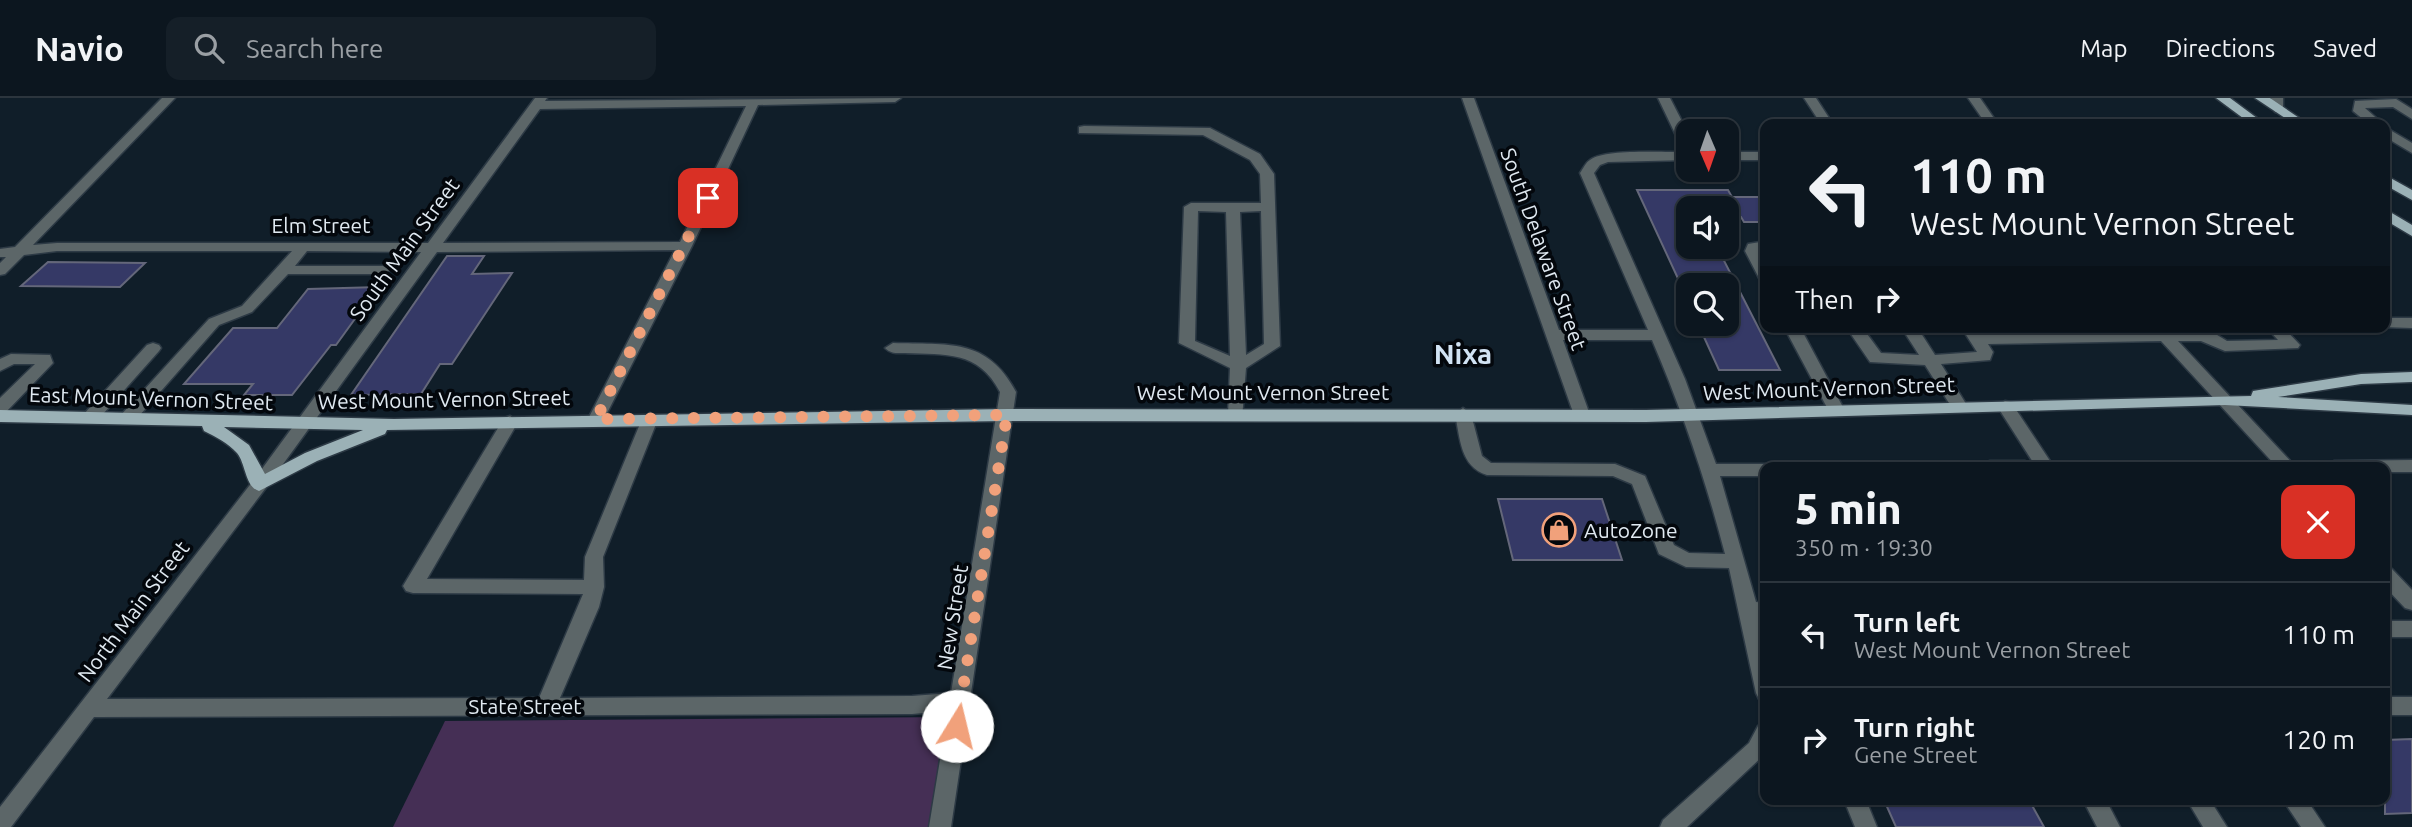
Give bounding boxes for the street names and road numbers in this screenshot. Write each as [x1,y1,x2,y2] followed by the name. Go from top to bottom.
[1496,145,1592,353] street label: South Delaware Street
[344,173,464,325] street label: South Main Street
[272,213,370,237] street label: Elm Street
[1703,372,1955,404] street label: West Mount Vernon Street
[1137,380,1389,404] street label: West Mount Vernon Street
[29,382,273,414] street label: East Mount Vernon Street
[318,385,570,413] street label: West Mount Vernon Street
[72,536,194,686] street label: North Main Street
[932,563,972,671] street label: New Street
[468,694,582,718] street label: State Street

